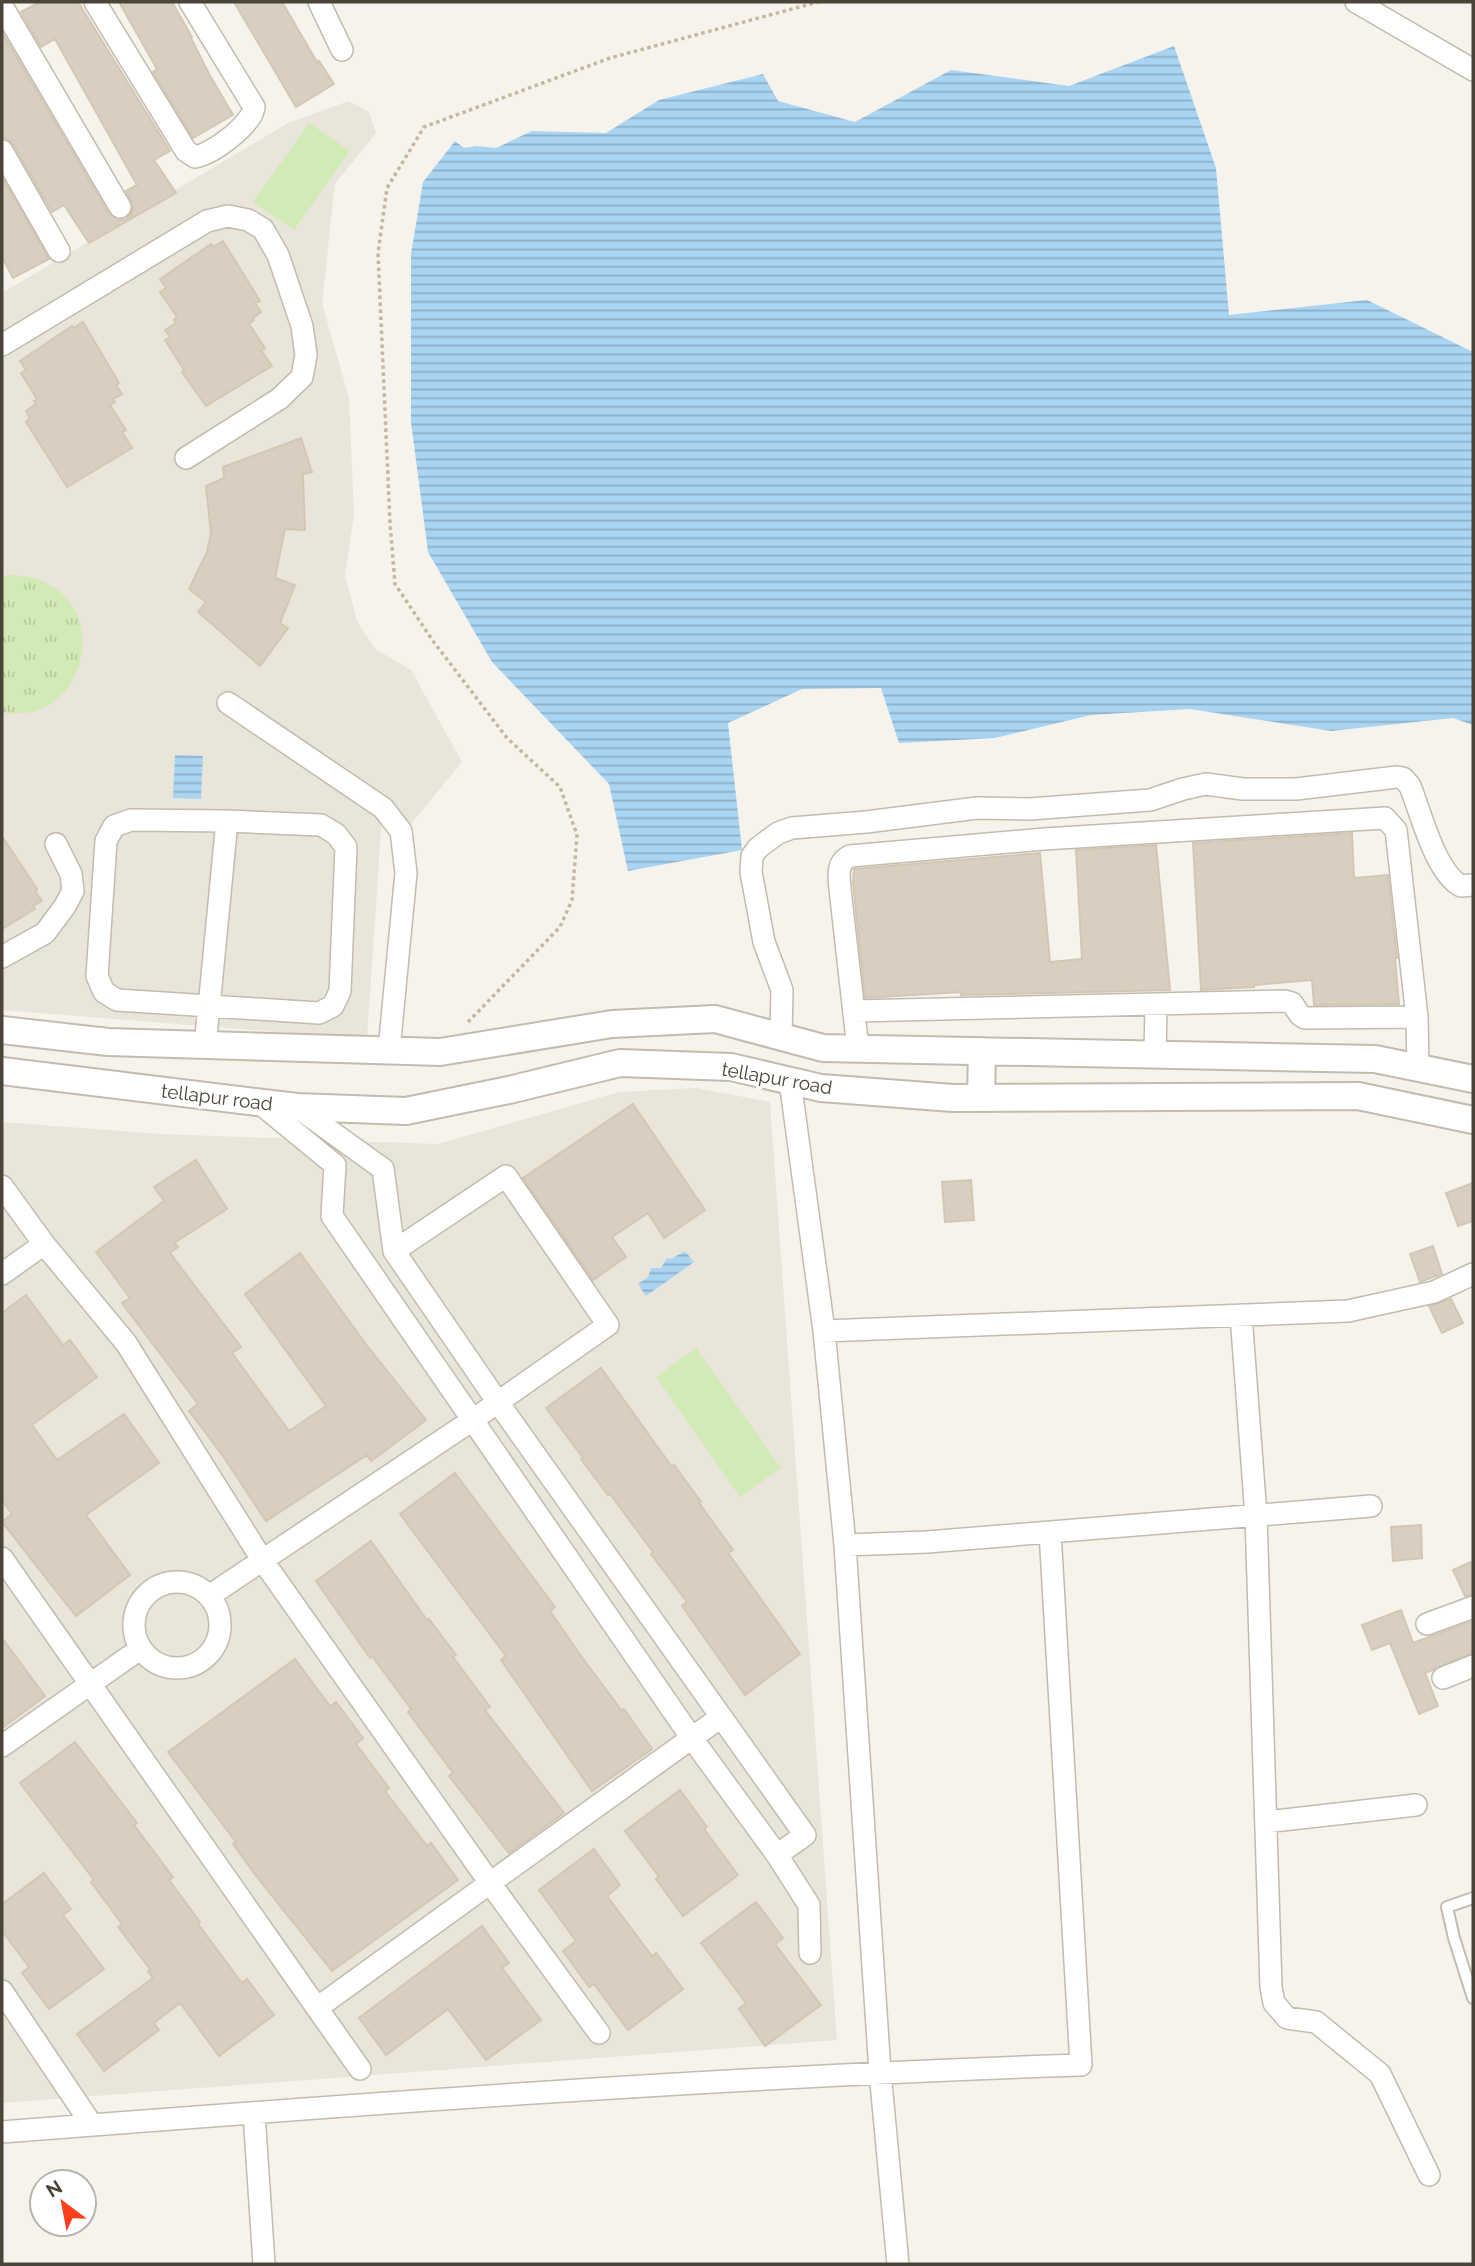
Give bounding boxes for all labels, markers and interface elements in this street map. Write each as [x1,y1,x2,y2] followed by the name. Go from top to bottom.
[720,1057,834,1099] street label: tellapur road
[160,1079,274,1115] street label: tellapur road
[28,2168,98,2238] north arrow
[42,2175,66,2202] text: N

